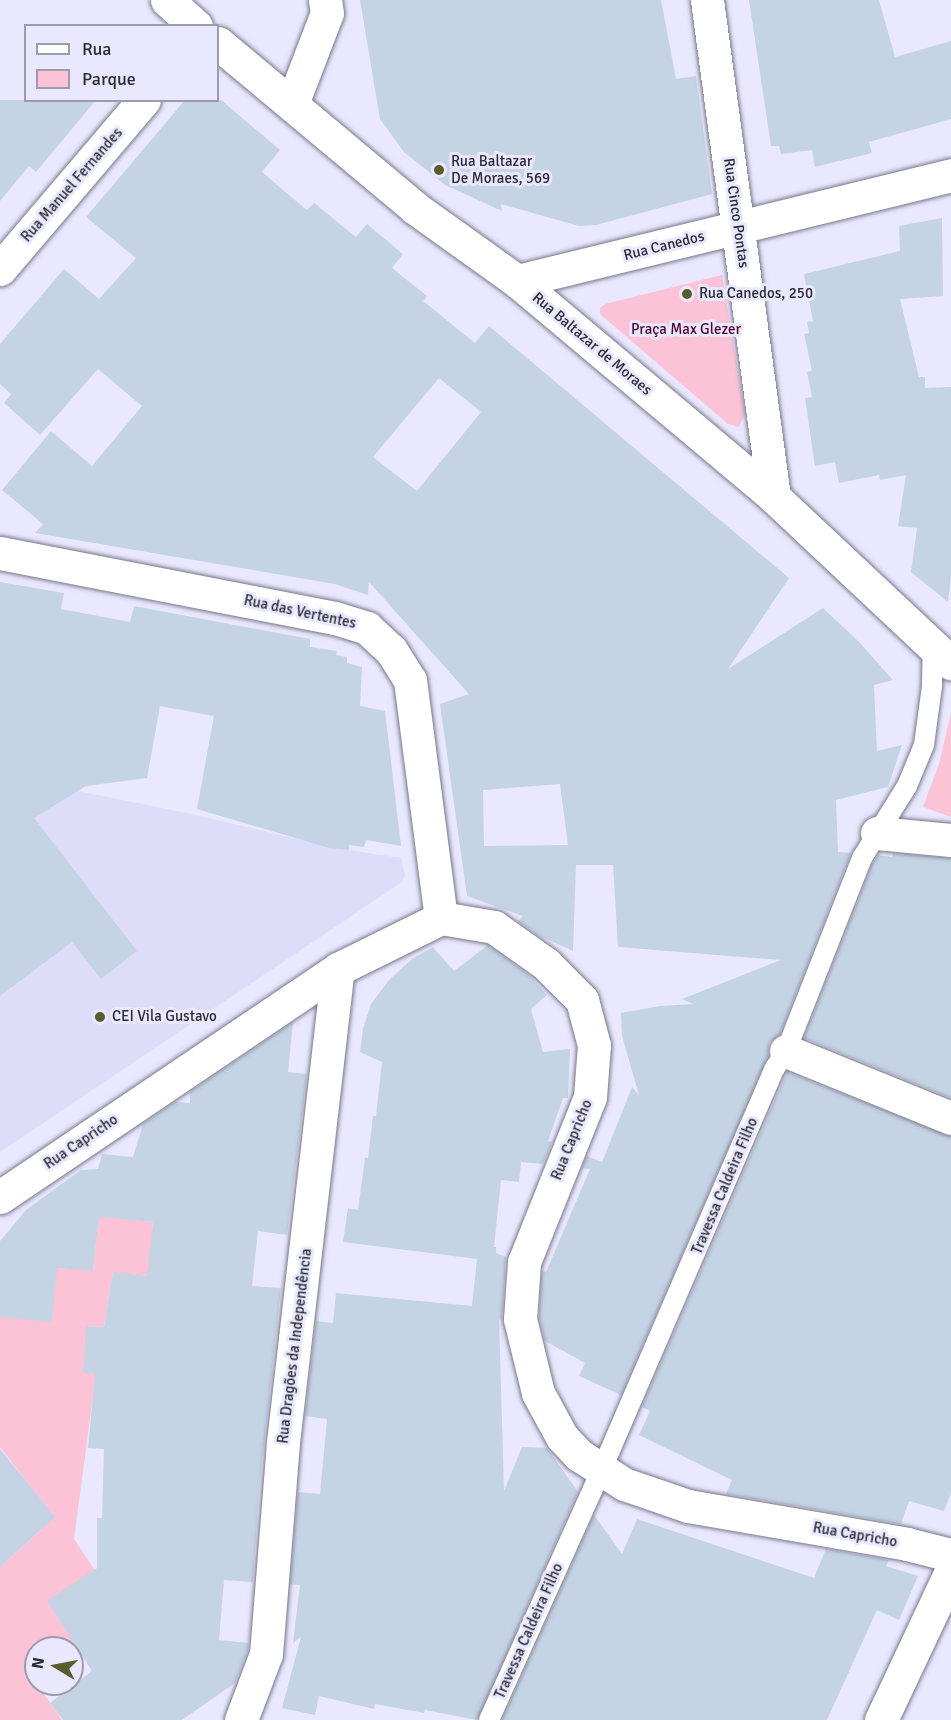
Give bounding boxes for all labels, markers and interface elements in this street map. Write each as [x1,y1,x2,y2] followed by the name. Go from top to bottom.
[24,24,219,102] legend
[82,38,111,60] text: Rua
[82,68,136,90] text: Parque
[17,124,127,246] street label: Rua Manuel Fernandes
[451,152,550,187] place label: Rua Baltazar De Moraes, 569
[719,157,753,269] street label: Rua Cinco Pontas
[432,163,446,177] marker: Rua Baltazar De Moraes, 569
[622,227,706,265] street label: Rua Canedos
[699,285,813,303] place label: Rua Canedos, 250
[680,287,694,301] marker: Rua Canedos, 250
[529,289,655,399] street label: Rua Baltazar de Moraes
[631,321,741,339] park label: Praça Max Glezer
[242,591,358,633] street label: Rua das Vertentes
[112,1008,217,1026] place label: CEI Vila Gustavo
[93,1010,107,1024] marker: CEI Vila Gustavo
[548,1097,596,1183] street label: Rua Capricho
[41,1111,121,1173] street label: Rua Capricho
[688,1115,762,1257] street label: Travessa Caldeira Filho
[274,1247,316,1445] street label: Rua Dragões da Independência
[811,1519,899,1551] street label: Rua Capricho
[491,1560,567,1702] street label: Travessa Caldeira Filho
[24,1636,84,1696] north arrow
[27,1656,49,1670] text: N

